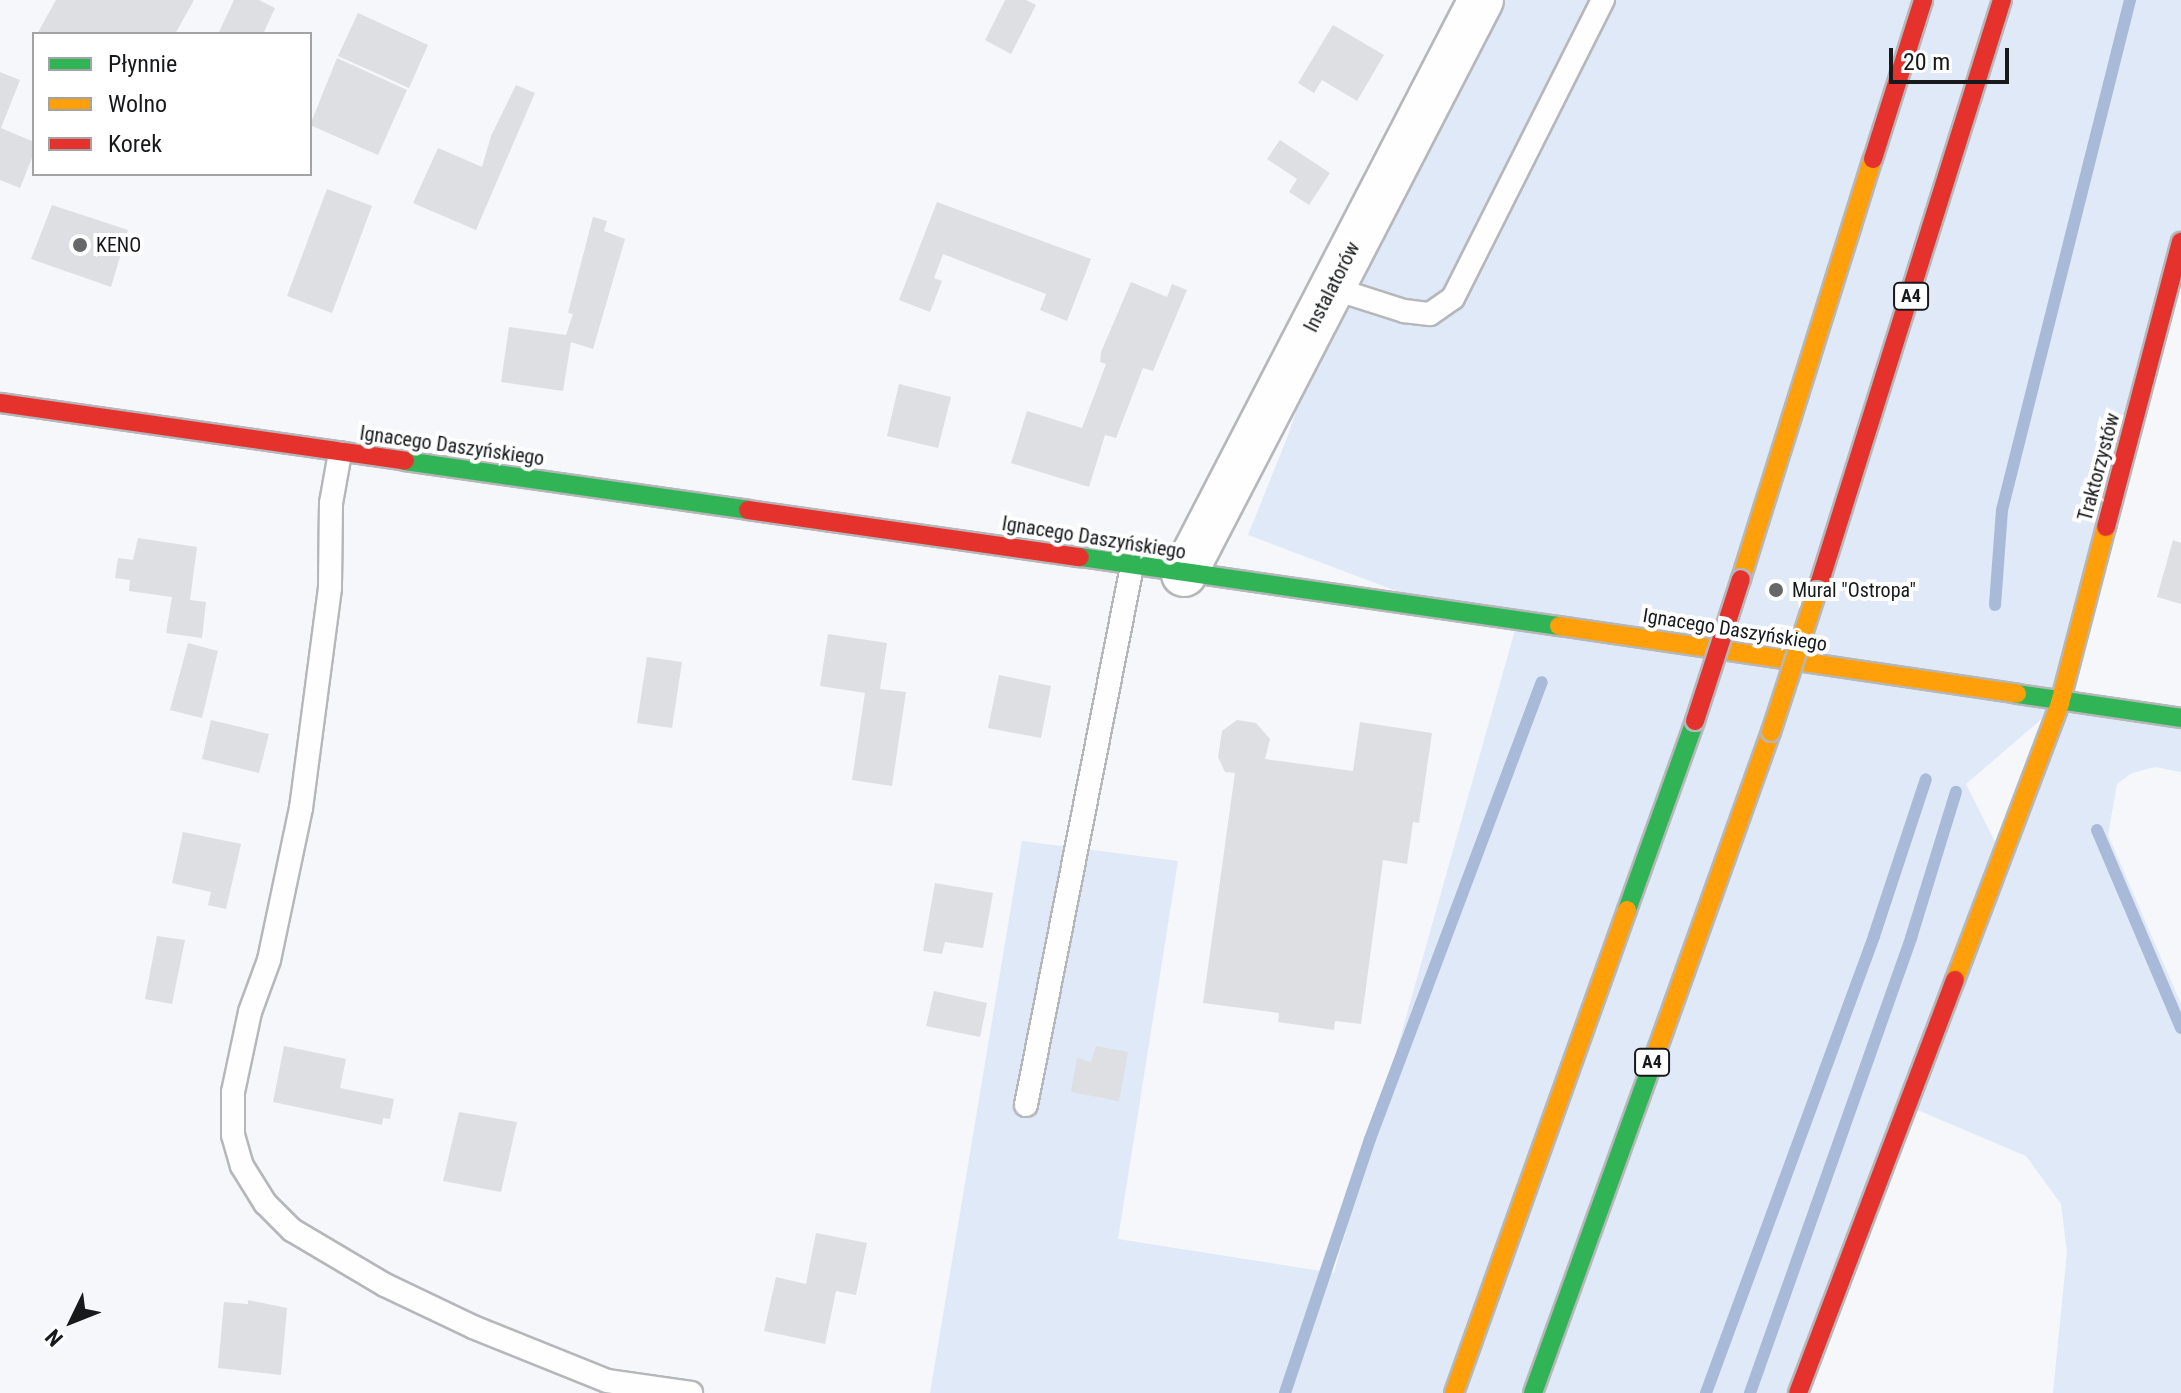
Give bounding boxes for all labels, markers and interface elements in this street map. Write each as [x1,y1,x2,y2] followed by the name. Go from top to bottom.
[32,32,312,176] legend
[1893,32,2013,82] scale bar
[1903,48,1950,76] text: 20 m
[108,50,177,78] text: Płynnie
[108,90,167,118] text: Wolno
[108,130,162,158] text: Korek
[96,233,141,257] place label: KENO
[71,236,89,254] marker: KENO
[1299,238,1365,336] street label: Instalatorów
[1893,282,1929,310] road number: A4
[2073,410,2125,524] street label: Traktorzystów
[358,421,546,471] street label: Ignacego Daszyńskiego
[1000,512,1188,564] street label: Ignacego Daszyńskiego
[1792,578,1916,602] place label: Mural "Ostropa"
[1767,581,1785,599] marker: Mural "Ostropa"
[1641,604,1829,656] street label: Ignacego Daszyńskiego
[1634,1048,1670,1076] road number: A4
[32,1281,112,1361] north arrow
[40,1324,68,1351] text: N

